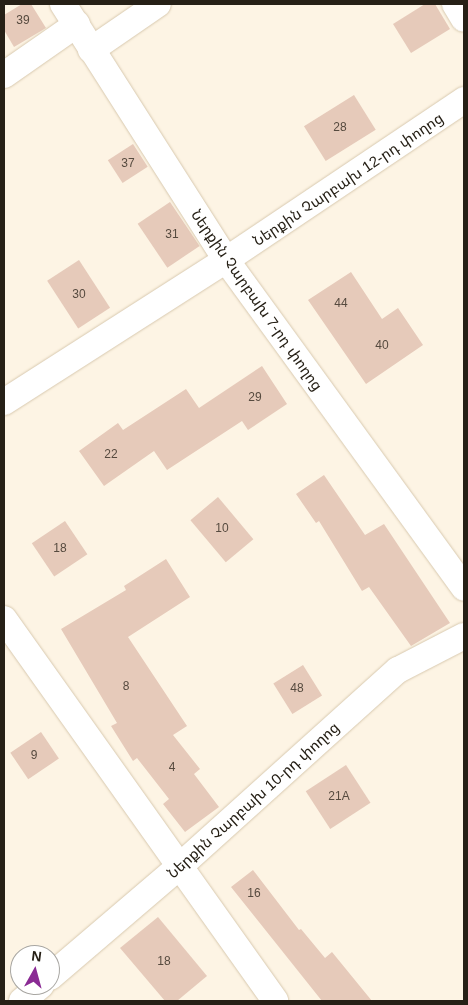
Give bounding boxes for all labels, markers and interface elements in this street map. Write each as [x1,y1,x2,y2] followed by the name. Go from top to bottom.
[16,14,30,28] house number: 39
[250,109,446,249] street label: Ներքին Չարբախ 12-րդ փողոց
[333,121,347,135] house number: 28
[121,157,135,171] house number: 37
[187,206,327,394] street label: Ներքին Չարբախ 7-րդ փողոց
[165,228,179,242] house number: 31
[72,288,86,302] house number: 30
[334,297,348,311] house number: 44
[375,339,389,353] house number: 40
[248,391,262,405] house number: 29
[104,448,118,462] house number: 22
[215,522,229,536] house number: 10
[53,542,67,556] house number: 18
[123,680,129,694] house number: 8
[290,682,304,696] house number: 48
[163,718,343,882] street label: Ներքին Չարբախ 10-րդ փողոց
[31,749,37,763] house number: 9
[169,761,175,775] house number: 4
[328,790,350,804] house number: 21A
[247,887,261,901] house number: 16
[10,945,60,995] north arrow
[31,948,43,965] text: N
[157,955,171,969] house number: 18

